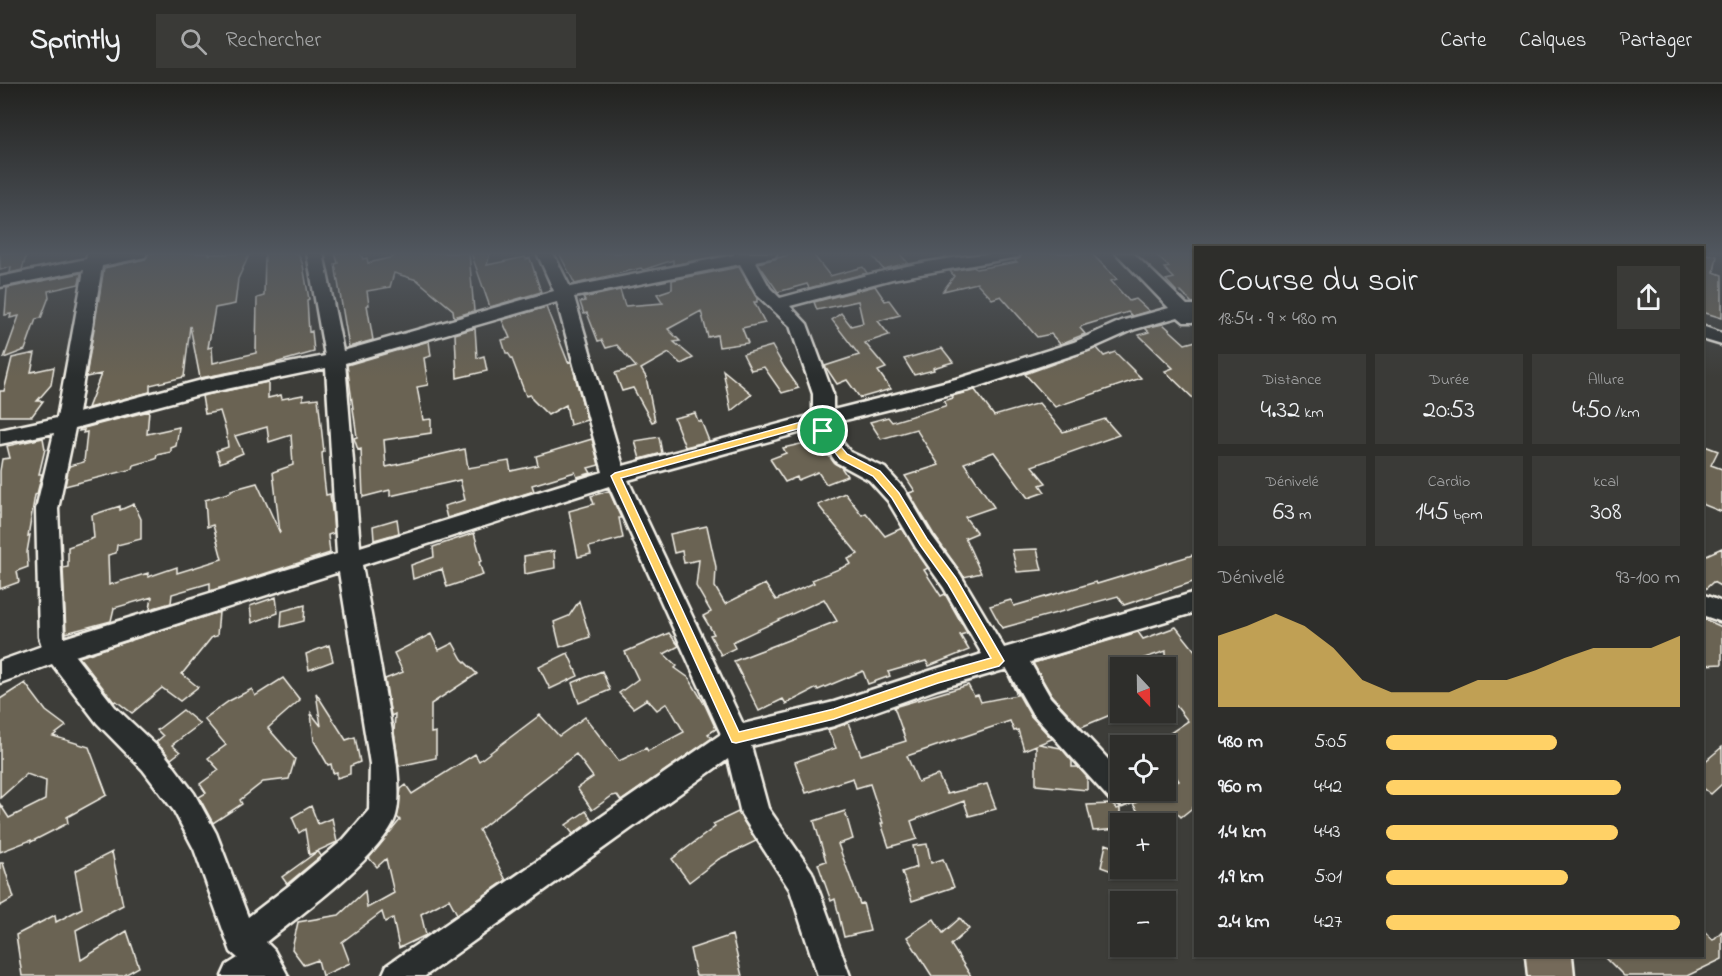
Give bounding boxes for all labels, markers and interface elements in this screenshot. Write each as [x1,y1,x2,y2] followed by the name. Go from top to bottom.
[156,14,576,68] search box
[30,21,120,62] text: Sprintly
[177,25,210,58] icon: search
[225,25,321,57] text: Rechercher
[1440,26,1486,56] text: Carte
[1519,26,1586,56] text: Calques
[1619,26,1692,56] text: Partager
[1218,258,1418,306] text: Course du soir
[1617,266,1680,329] button: share
[1218,305,1337,334] text: 18:54 · 9 × 480 m
[1263,368,1321,392] text: Distance
[1429,368,1469,392] text: Durée
[1588,368,1624,392] text: Allure
[1260,392,1300,430] text: 4.32
[1423,392,1475,430] text: 20:53
[1572,392,1611,430] text: 4:50
[1300,401,1324,425] text: km
[1611,401,1640,425] text: /km
[797,405,848,456] pin
[806,414,839,447] icon: arrive
[1265,470,1319,494] text: Dénivelé
[1428,470,1470,494] text: Cardio
[1593,470,1619,494] text: kcal
[1273,494,1295,532] text: 63
[1415,494,1449,532] text: 145
[1590,494,1622,532] text: 308
[1295,503,1311,527] text: m
[1449,503,1483,527] text: bpm
[1218,564,1285,593] text: Dénivelé
[1616,564,1680,593] text: 93–100 m
[1110,657,1176,723] north arrow
[1110,657,1176,957] map controls
[1218,728,1263,757] text: 480 m
[1314,728,1347,757] text: 5:05
[1110,735,1176,801] button: locate
[1218,773,1262,802] text: 960 m
[1314,773,1342,802] text: 4:42
[1110,813,1176,879] button: +
[1218,818,1266,847] text: 1.4 km
[1314,818,1340,847] text: 4:43
[1218,863,1264,892] text: 1.9 km
[1314,863,1342,892] text: 5:01
[1110,891,1176,957] button: −
[1218,908,1270,937] text: 2.4 km
[1314,908,1342,937] text: 4:27

